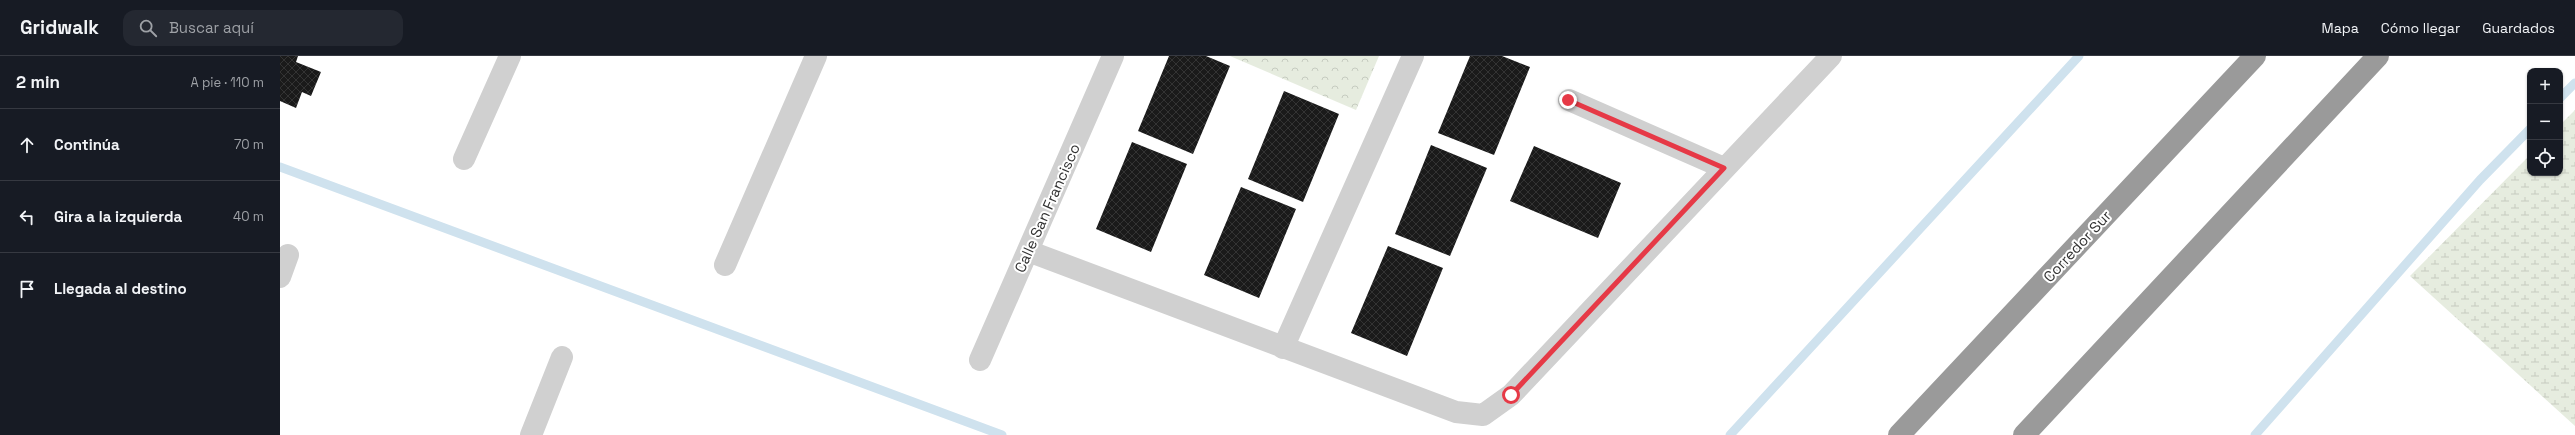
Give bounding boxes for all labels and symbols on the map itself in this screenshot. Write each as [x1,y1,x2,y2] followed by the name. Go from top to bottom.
[1559,91,1577,109] route end
[1010,141,1084,275] street label: Calle San Francisco
[2039,206,2115,286] street label: Corredor Sur
[1502,386,1520,404] route start

